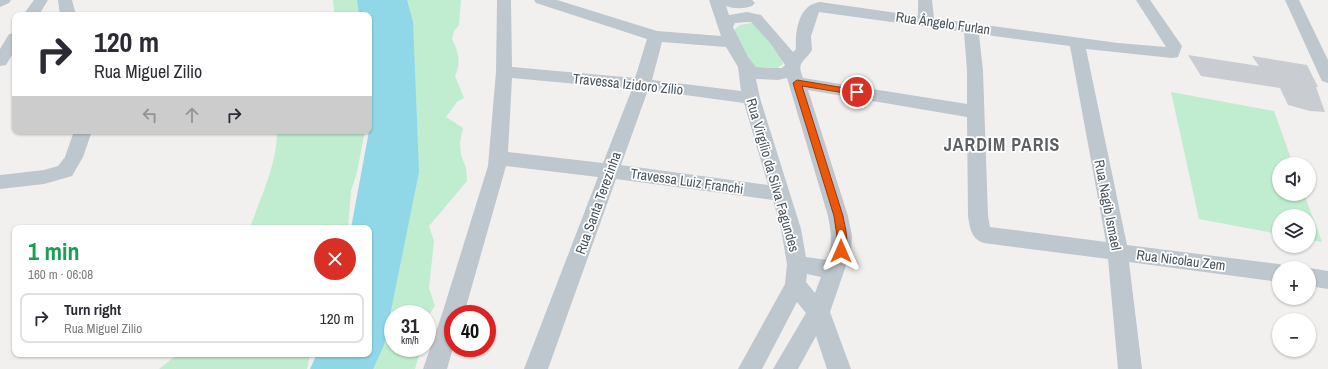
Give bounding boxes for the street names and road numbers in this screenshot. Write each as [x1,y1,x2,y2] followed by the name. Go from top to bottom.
[895,7,991,39] street label: Rua Ângelo Furlan
[572,69,684,99] street label: Travessa Izidoro Zílio
[742,96,804,254] street label: Rua Virgílio da Silva Fagundes
[571,149,625,257] street label: Rua Santa Terezinha
[1090,158,1126,252] street label: Rua Nagib Ismael
[629,164,745,198] street label: Travessa Luiz Franchi
[1136,246,1226,274] street label: Rua Nicolau Zem

